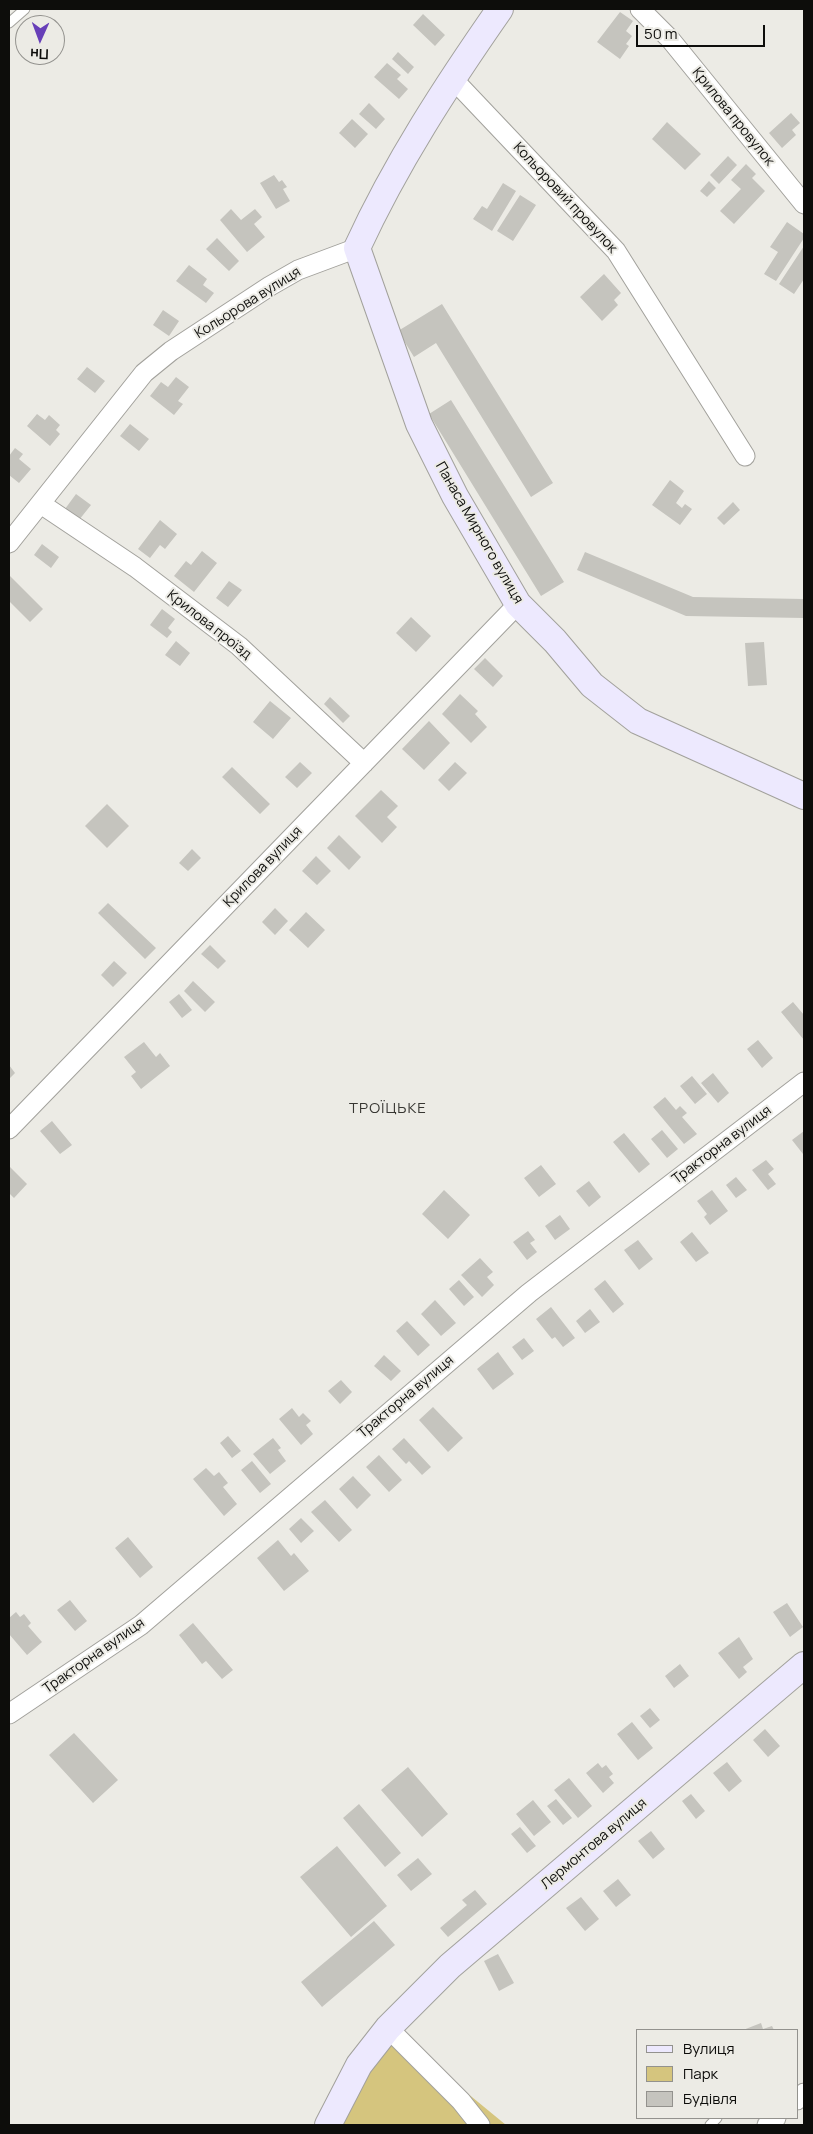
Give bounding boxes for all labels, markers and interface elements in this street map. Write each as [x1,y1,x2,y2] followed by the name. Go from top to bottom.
[15,15,65,65] north arrow
[638,15,767,47] scale bar
[644,23,678,44] text: 50 m
[30,45,49,64] text: Пн
[688,65,778,169] street label: Крилова провулок
[509,139,621,257] street label: Кольоровий провулок
[192,264,304,342] street label: Кольорова вулиця
[432,459,526,607] street label: Панаса Мирного вулиця
[164,587,254,663] street label: Крилова проїзд
[220,823,306,911] street label: Крилова вулиця
[348,1100,428,1118] district label: ТРОЇЦЬКЕ
[669,1102,775,1188] street label: Тракторна вулиця
[355,1352,457,1442] street label: Тракторна вулиця
[40,1615,148,1697] street label: Тракторна вулиця
[538,1795,650,1893] street label: Лермонтова вулиця
[636,2029,798,2119] legend
[683,2038,735,2059] text: Вулиця
[683,2063,718,2084] text: Парк
[683,2088,737,2109] text: Будівля

